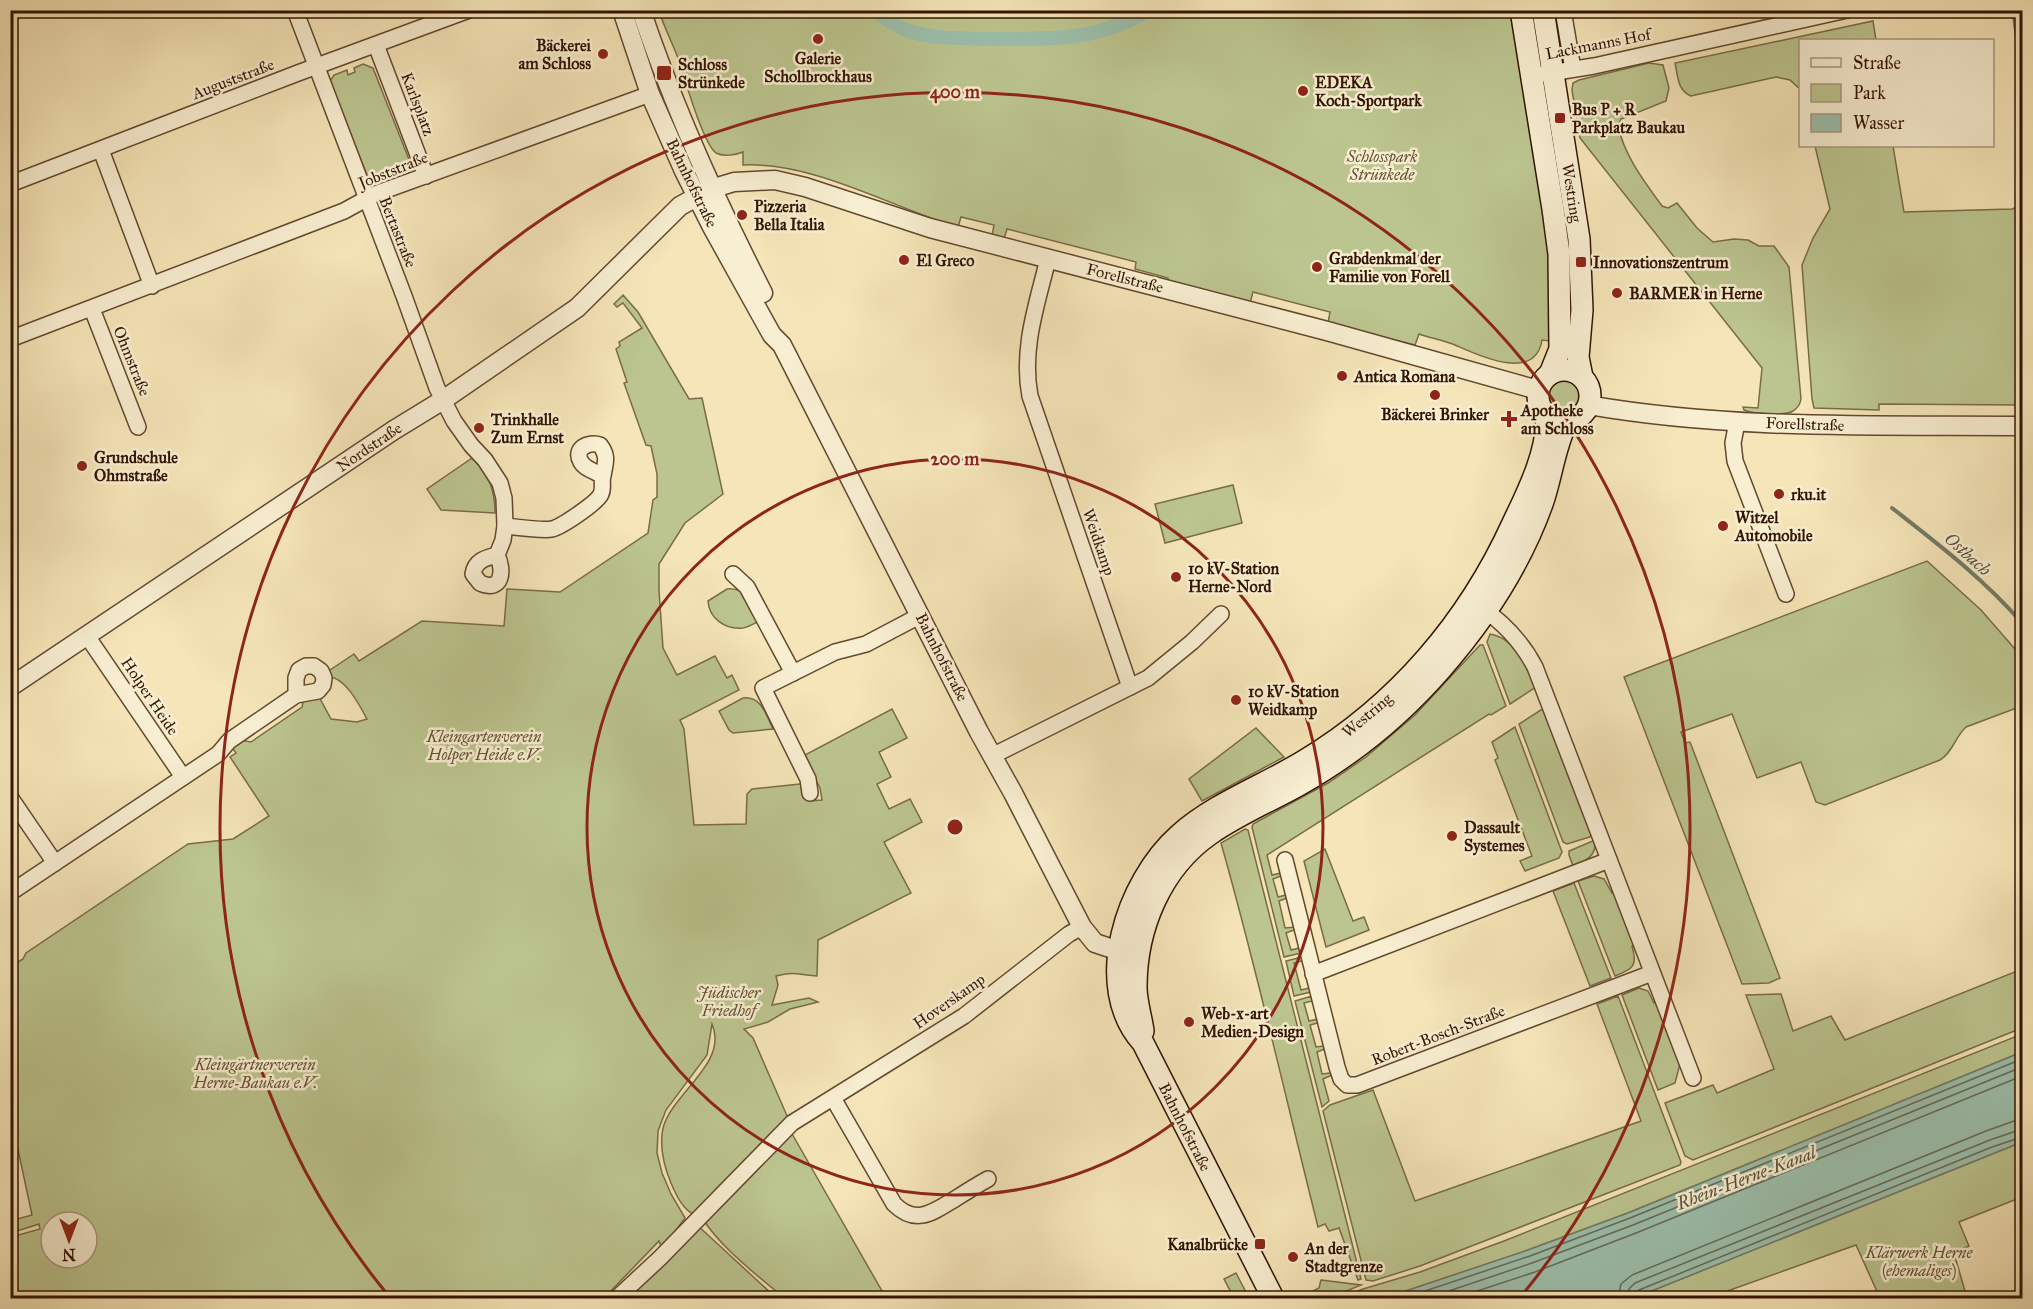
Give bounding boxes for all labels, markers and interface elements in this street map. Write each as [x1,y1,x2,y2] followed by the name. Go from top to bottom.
[1544,24,1655,64] street label: Lackmanns Hof
[811,32,825,46] marker: Galerie Schollbrockhaus
[518,36,592,73] place label: Bäckerei am Schloss
[1799,39,1994,147] legend
[596,47,610,61] marker: Bäckerei am Schloss
[764,49,872,86] place label: Galerie Schollbrockhaus
[1853,52,1901,74] text: Straße
[189,55,277,105] street label: Auguststraße
[678,55,745,92] place label: Schloss Strünkede
[655,64,673,82] marker: Schloss Strünkede
[397,70,439,139] street label: Karlsplatz
[1315,73,1422,111] place label: EDEKA Koch-Sportpark
[930,81,981,104] text: 400 m
[1853,82,1886,104] text: Park
[1296,84,1310,98] marker: EDEKA Koch-Sportpark
[1572,100,1685,138] place label: Bus P + R Parkplatz Baukau
[1553,111,1567,125] marker: Bus P + R Parkplatz Baukau
[1853,112,1904,134] text: Wasser
[662,135,722,231] street label: Bahnhofstraße
[354,147,431,194] street label: Jobststraße
[1346,147,1417,184] park label: Schlosspark Strünkede
[1557,162,1586,224] street label: Westring
[375,194,421,271] street label: Bertastraße
[754,197,826,234] place label: Pizzeria Bella Italia
[735,208,749,222] marker: Pizzeria Bella Italia
[1329,249,1450,286] place label: Grabdenkmal der Familie von Forell
[916,251,974,270] place label: El Greco
[897,253,911,267] marker: El Greco
[1593,253,1729,272] place label: Innovationszentrum
[1574,255,1588,269] marker: Innovationszentrum
[1085,259,1166,297] street label: Forellstraße
[1310,260,1324,274] marker: Grabdenkmal der Familie von Forell
[1629,284,1763,303] place label: BARMER in Herne
[1610,286,1624,300] marker: BARMER in Herne
[109,323,155,399] street label: Ohmstraße
[1353,367,1456,386] place label: Antica Romana
[1335,369,1349,383] marker: Antica Romana
[1428,388,1442,402] marker: Bäckerei Brinker
[1520,401,1594,438] place label: Apotheke am Schloss
[1381,405,1490,424] place label: Bäckerei Brinker
[490,410,564,447] place label: Trinkhalle Zum Ernst
[1502,412,1516,426] marker: Apotheke am Schloss
[1765,413,1845,435] street label: Forellstraße
[333,418,406,476] street label: Nordstraße
[472,421,486,435] marker: Trinkhalle Zum Ernst
[94,448,178,485] place label: Grundschule Ohmstraße
[931,448,980,470] text: 200 m
[75,459,89,473] marker: Grundschule Ohmstraße
[1790,485,1826,504] place label: rku.it
[1772,487,1786,501] marker: rku.it
[1079,506,1119,578] street label: Weidkamp
[1734,508,1813,545] place label: Witzel Automobile
[1716,519,1730,533] marker: Witzel Automobile
[1940,527,1996,581] water label: Ostbach
[1188,559,1279,596] place label: 10 kV-Station Herne-Nord
[1169,570,1183,584] marker: 10 kV-Station Herne-Nord
[912,610,973,705] street label: Bahnhofstraße
[117,654,183,739] street label: Holper Heide
[1248,682,1339,720] place label: 10 kV-Station Weidkamp
[1338,688,1397,742] street label: Westring
[1229,693,1243,707] marker: 10 kV-Station Weidkamp
[426,727,542,765] park label: Kleingartenverein Holper Heide e.V.
[945,817,965,837] centre of rings
[1464,818,1525,856] place label: Dassault Systemes
[1445,829,1459,843] marker: Dassault Systemes
[909,969,989,1033] street label: Hoverskamp
[697,983,762,1020] park label: Jüdischer Friedhof
[1369,1001,1508,1069] street label: Robert-Bosch-Straße
[1201,1004,1304,1042] place label: Web-x-art Medien-Design
[1182,1015,1196,1029] marker: Web-x-art Medien-Design
[192,1055,318,1092] park label: Kleingärtnerverein Herne-Baukau e.V.
[1155,1080,1216,1175] street label: Bahnhofstraße
[1672,1141,1821,1215] water label: Rhein-Herne-Kanal
[39,1210,99,1270] north arrow
[1167,1235,1248,1254] place label: Kanalbrücke
[1253,1237,1267,1251] marker: Kanalbrücke
[1304,1239,1383,1277] place label: An der Stadtgrenze
[1865,1243,1973,1281] park label: Klärwerk Herne (ehemaliges)
[62,1245,76,1264] text: N
[1286,1250,1300,1264] marker: An der Stadtgrenze

